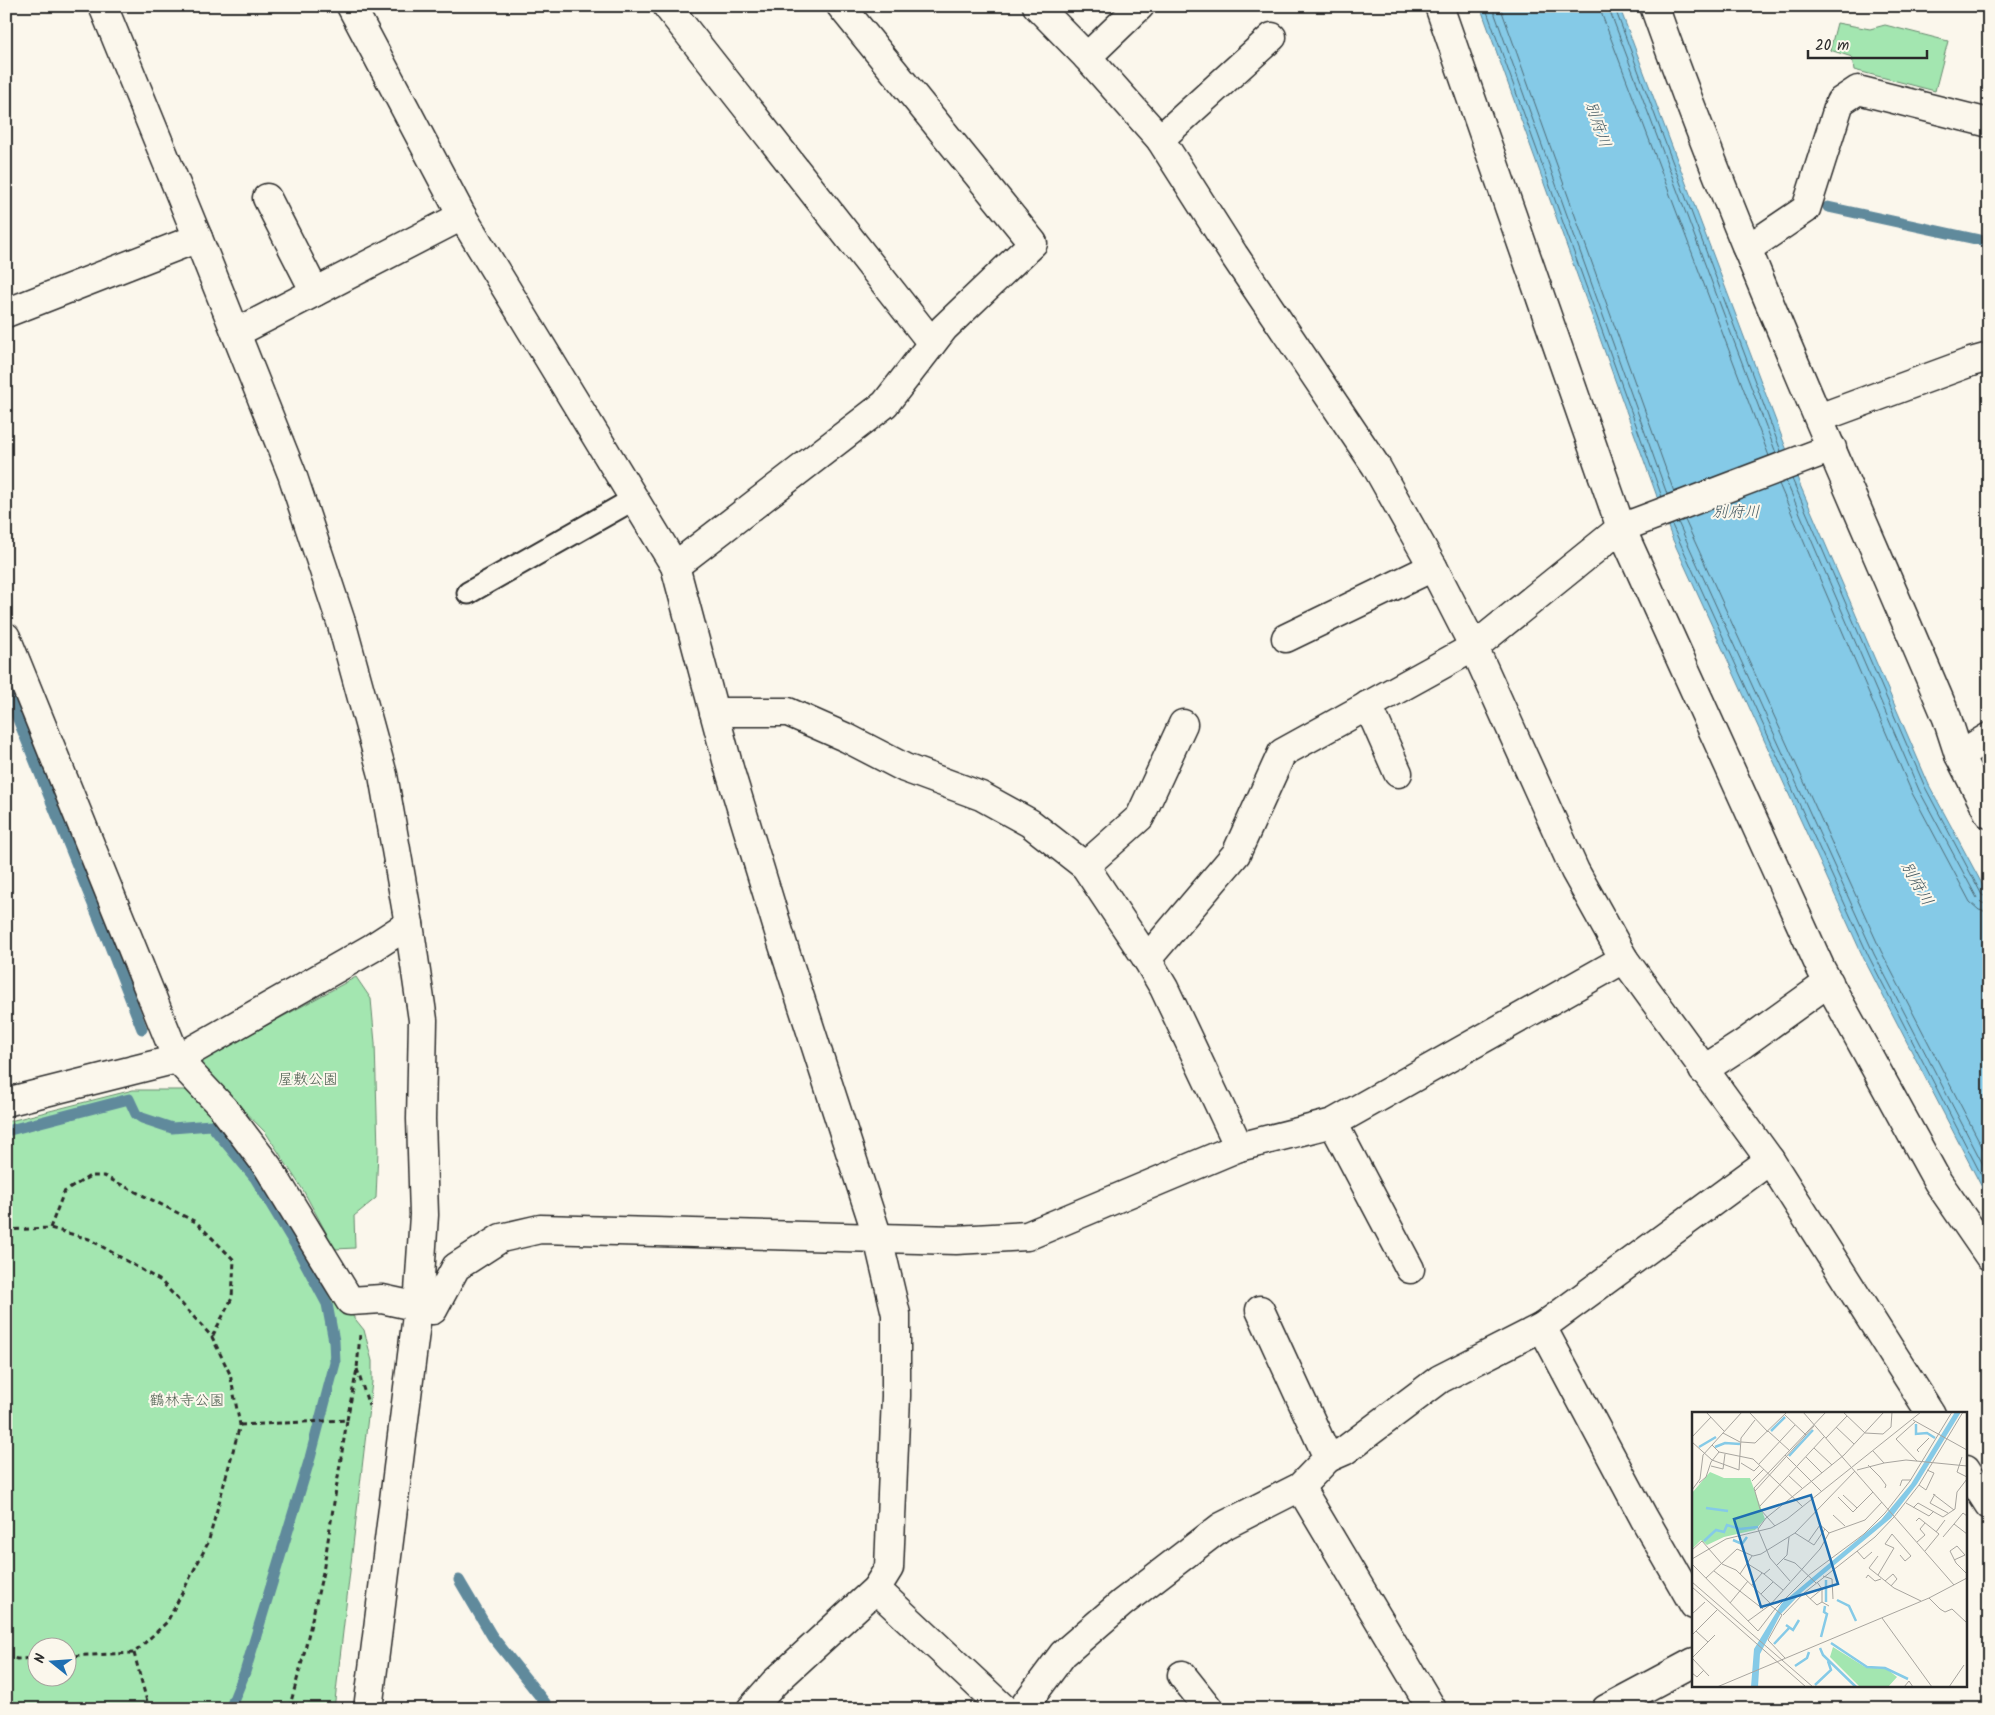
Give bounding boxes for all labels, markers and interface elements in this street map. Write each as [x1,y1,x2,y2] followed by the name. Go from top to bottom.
[1808,28,1926,60] scale bar
[1815,34,1849,58] text: 20 m
[1578,98,1617,151] water label: 別府川
[1712,500,1760,525] water label: 別府川
[1894,857,1940,911] water label: 別府川
[278,1068,338,1092] park label: 屋敷公園
[149,1389,225,1413] park label: 鶴林寺公園
[1692,1412,1968,1688] inset map
[28,1638,78,1688] north arrow
[29,1651,52,1666] text: N

